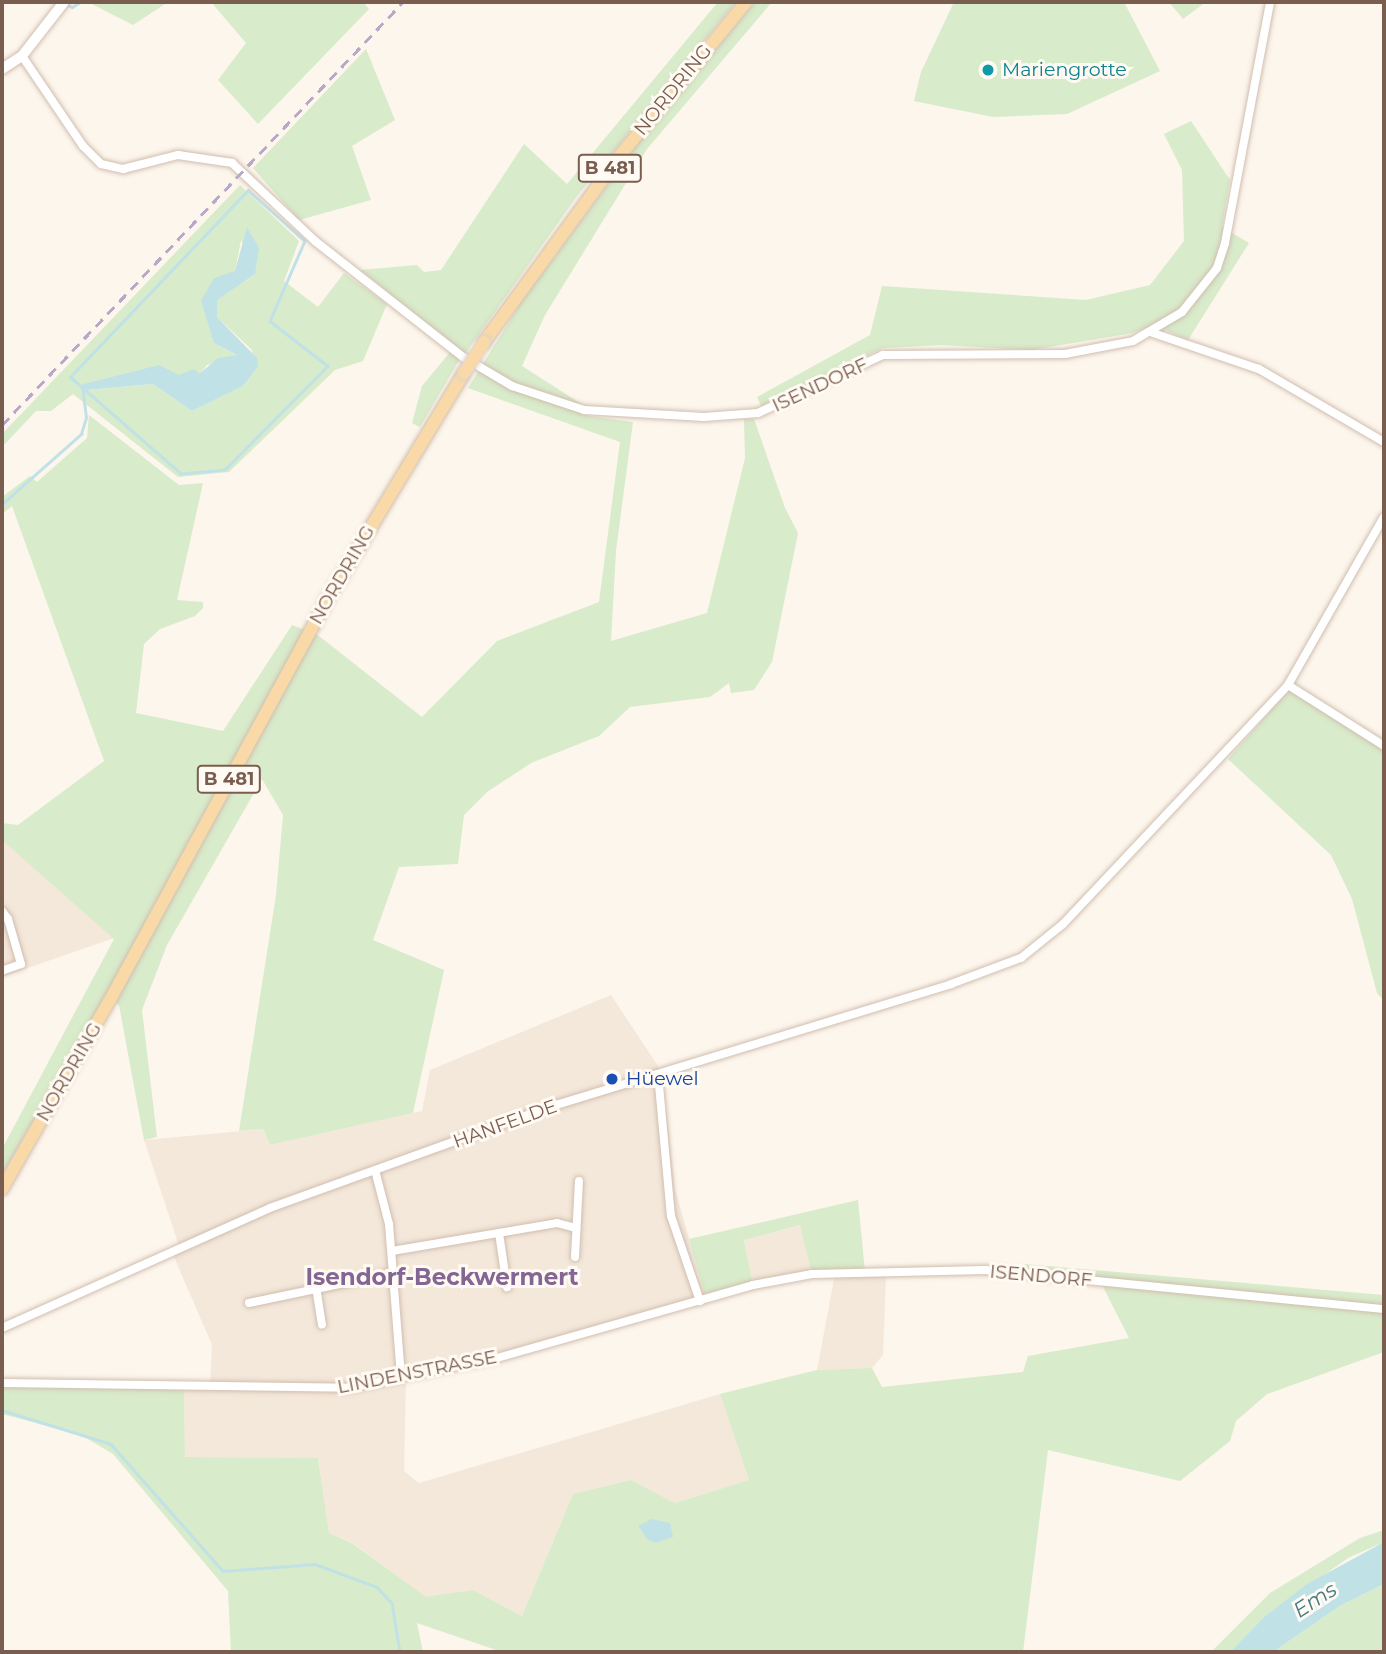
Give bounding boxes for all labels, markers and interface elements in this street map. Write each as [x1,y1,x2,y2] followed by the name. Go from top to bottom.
[629,40,717,140] street label: NORDRING
[1002,59,1127,81] place label: Mariengrotte
[980,62,996,78] marker: Mariengrotte
[577,154,643,182] road number: B 481
[769,353,871,417] street label: ISENDORF
[305,521,379,629] street label: NORDRING
[196,764,262,794] road number: B 481
[32,1018,106,1126] street label: NORDRING
[626,1068,699,1090] place label: Hüewel
[604,1071,620,1087] marker: Hüewel
[450,1095,560,1153] street label: HANFELDE
[989,1260,1093,1292] street label: ISENDORF
[305,1263,579,1291] district label: Isendorf-Beckwermert
[335,1345,499,1399] street label: LINDENSTRASSE
[1289,1577,1341,1623] water label: Ems

